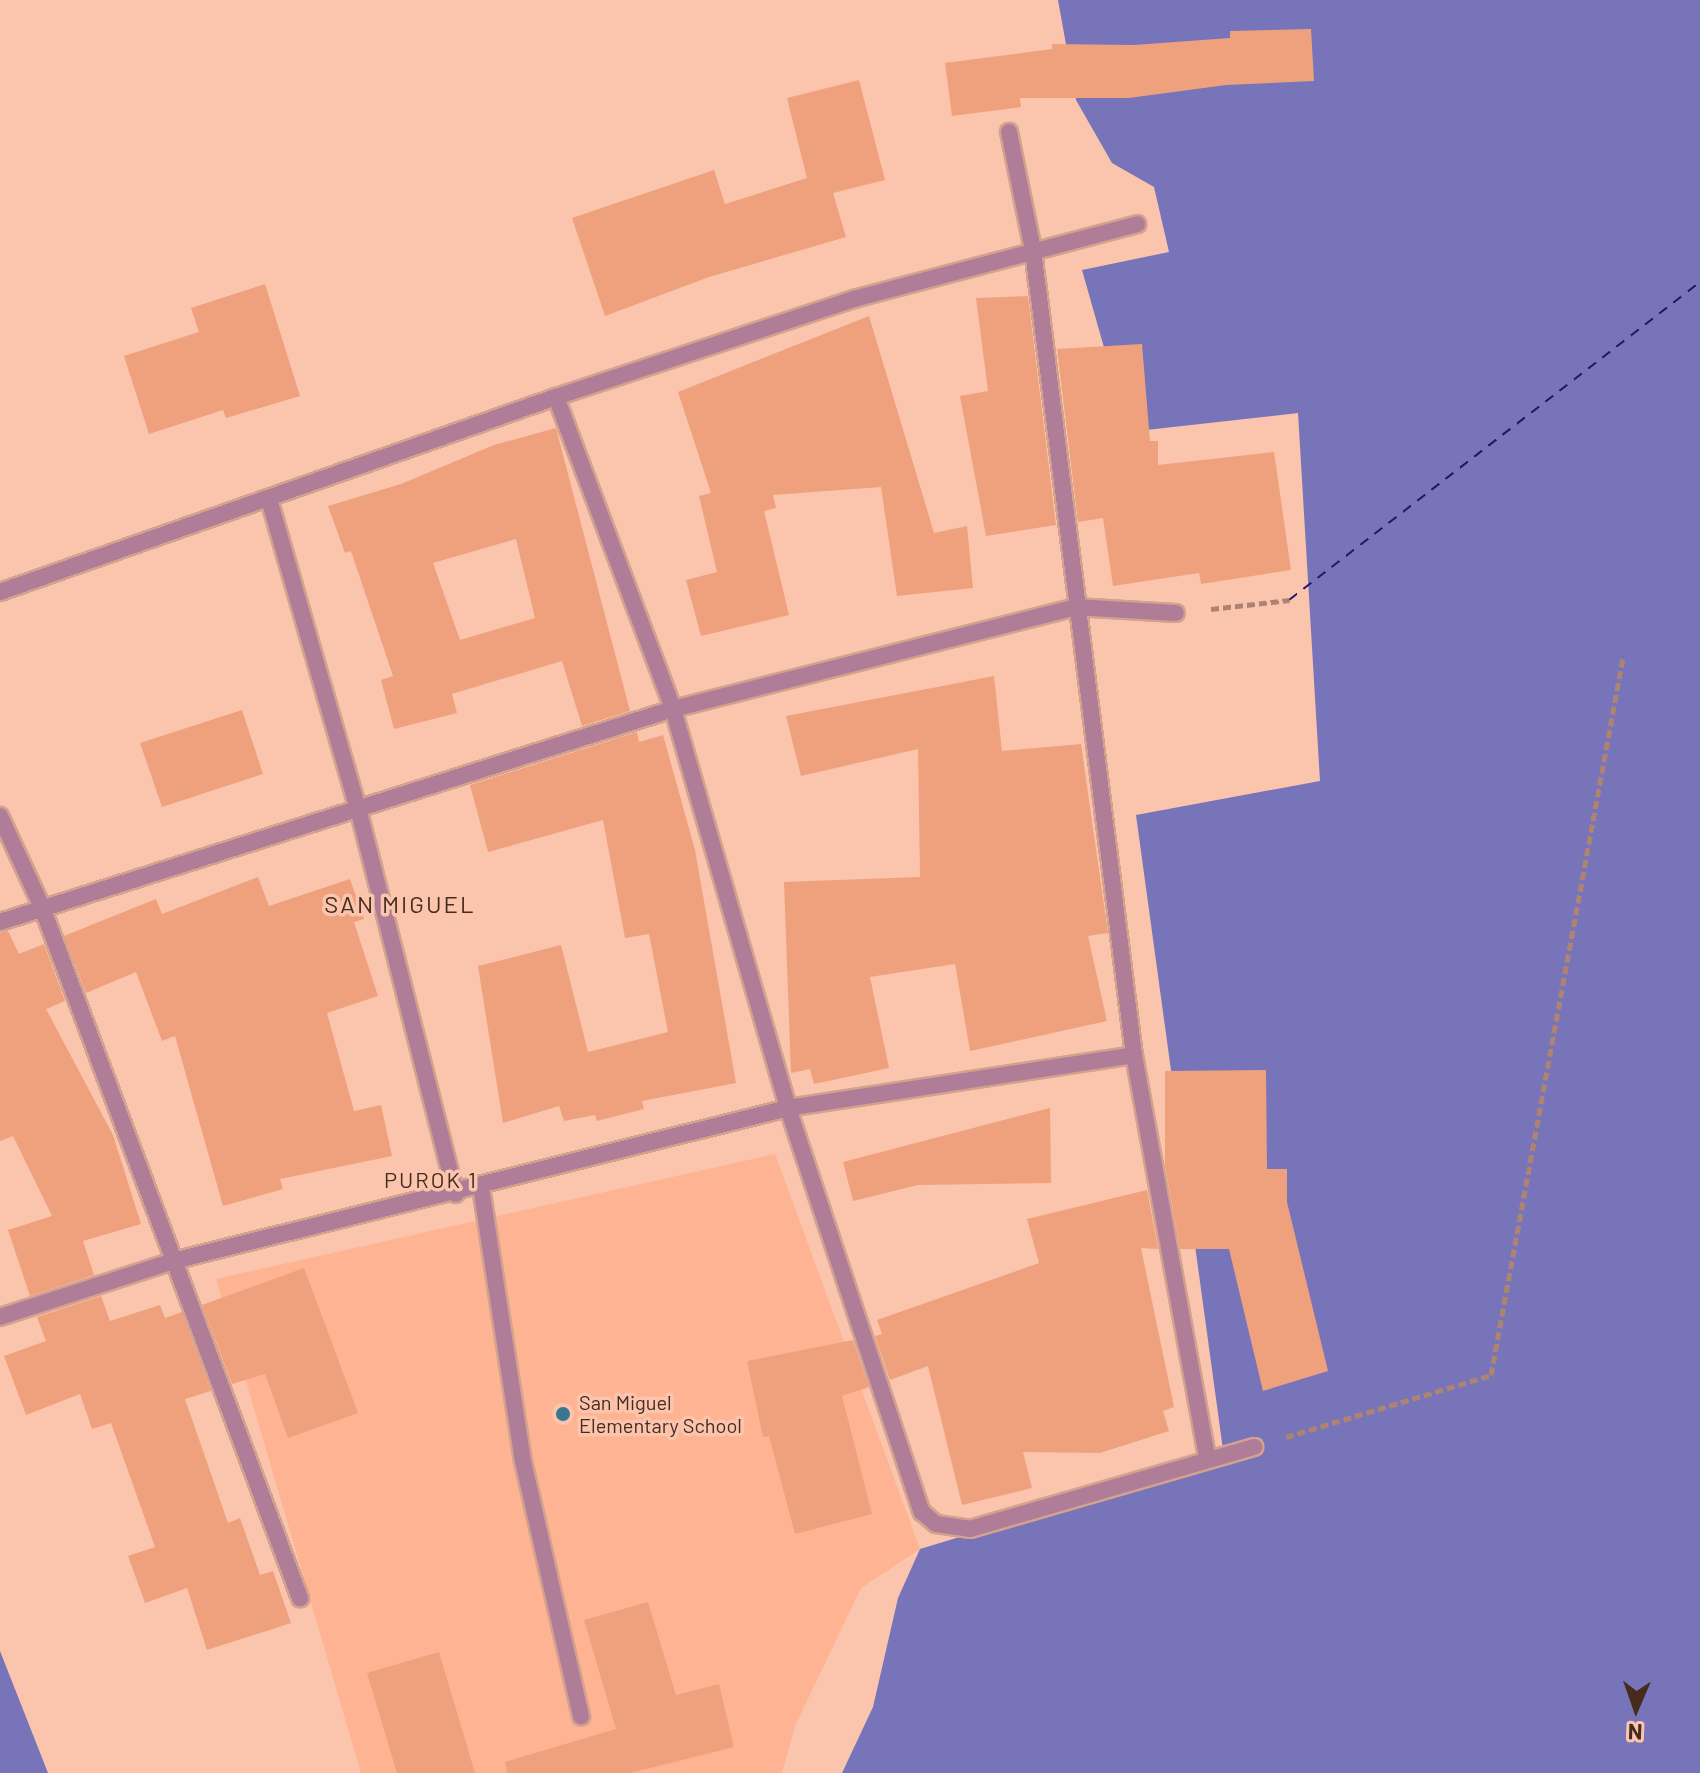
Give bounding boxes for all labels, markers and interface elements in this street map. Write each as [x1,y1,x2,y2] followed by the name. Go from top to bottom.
[324,890,476,918] district label: SAN MIGUEL
[384,1167,478,1193] district label: PUROK 1
[579,1390,742,1437] place label: San Miguel Elementary School
[554,1405,572,1423] marker: San Miguel Elementary School
[1596,1669,1676,1749] north arrow
[1627,1720,1643,1746] text: N

